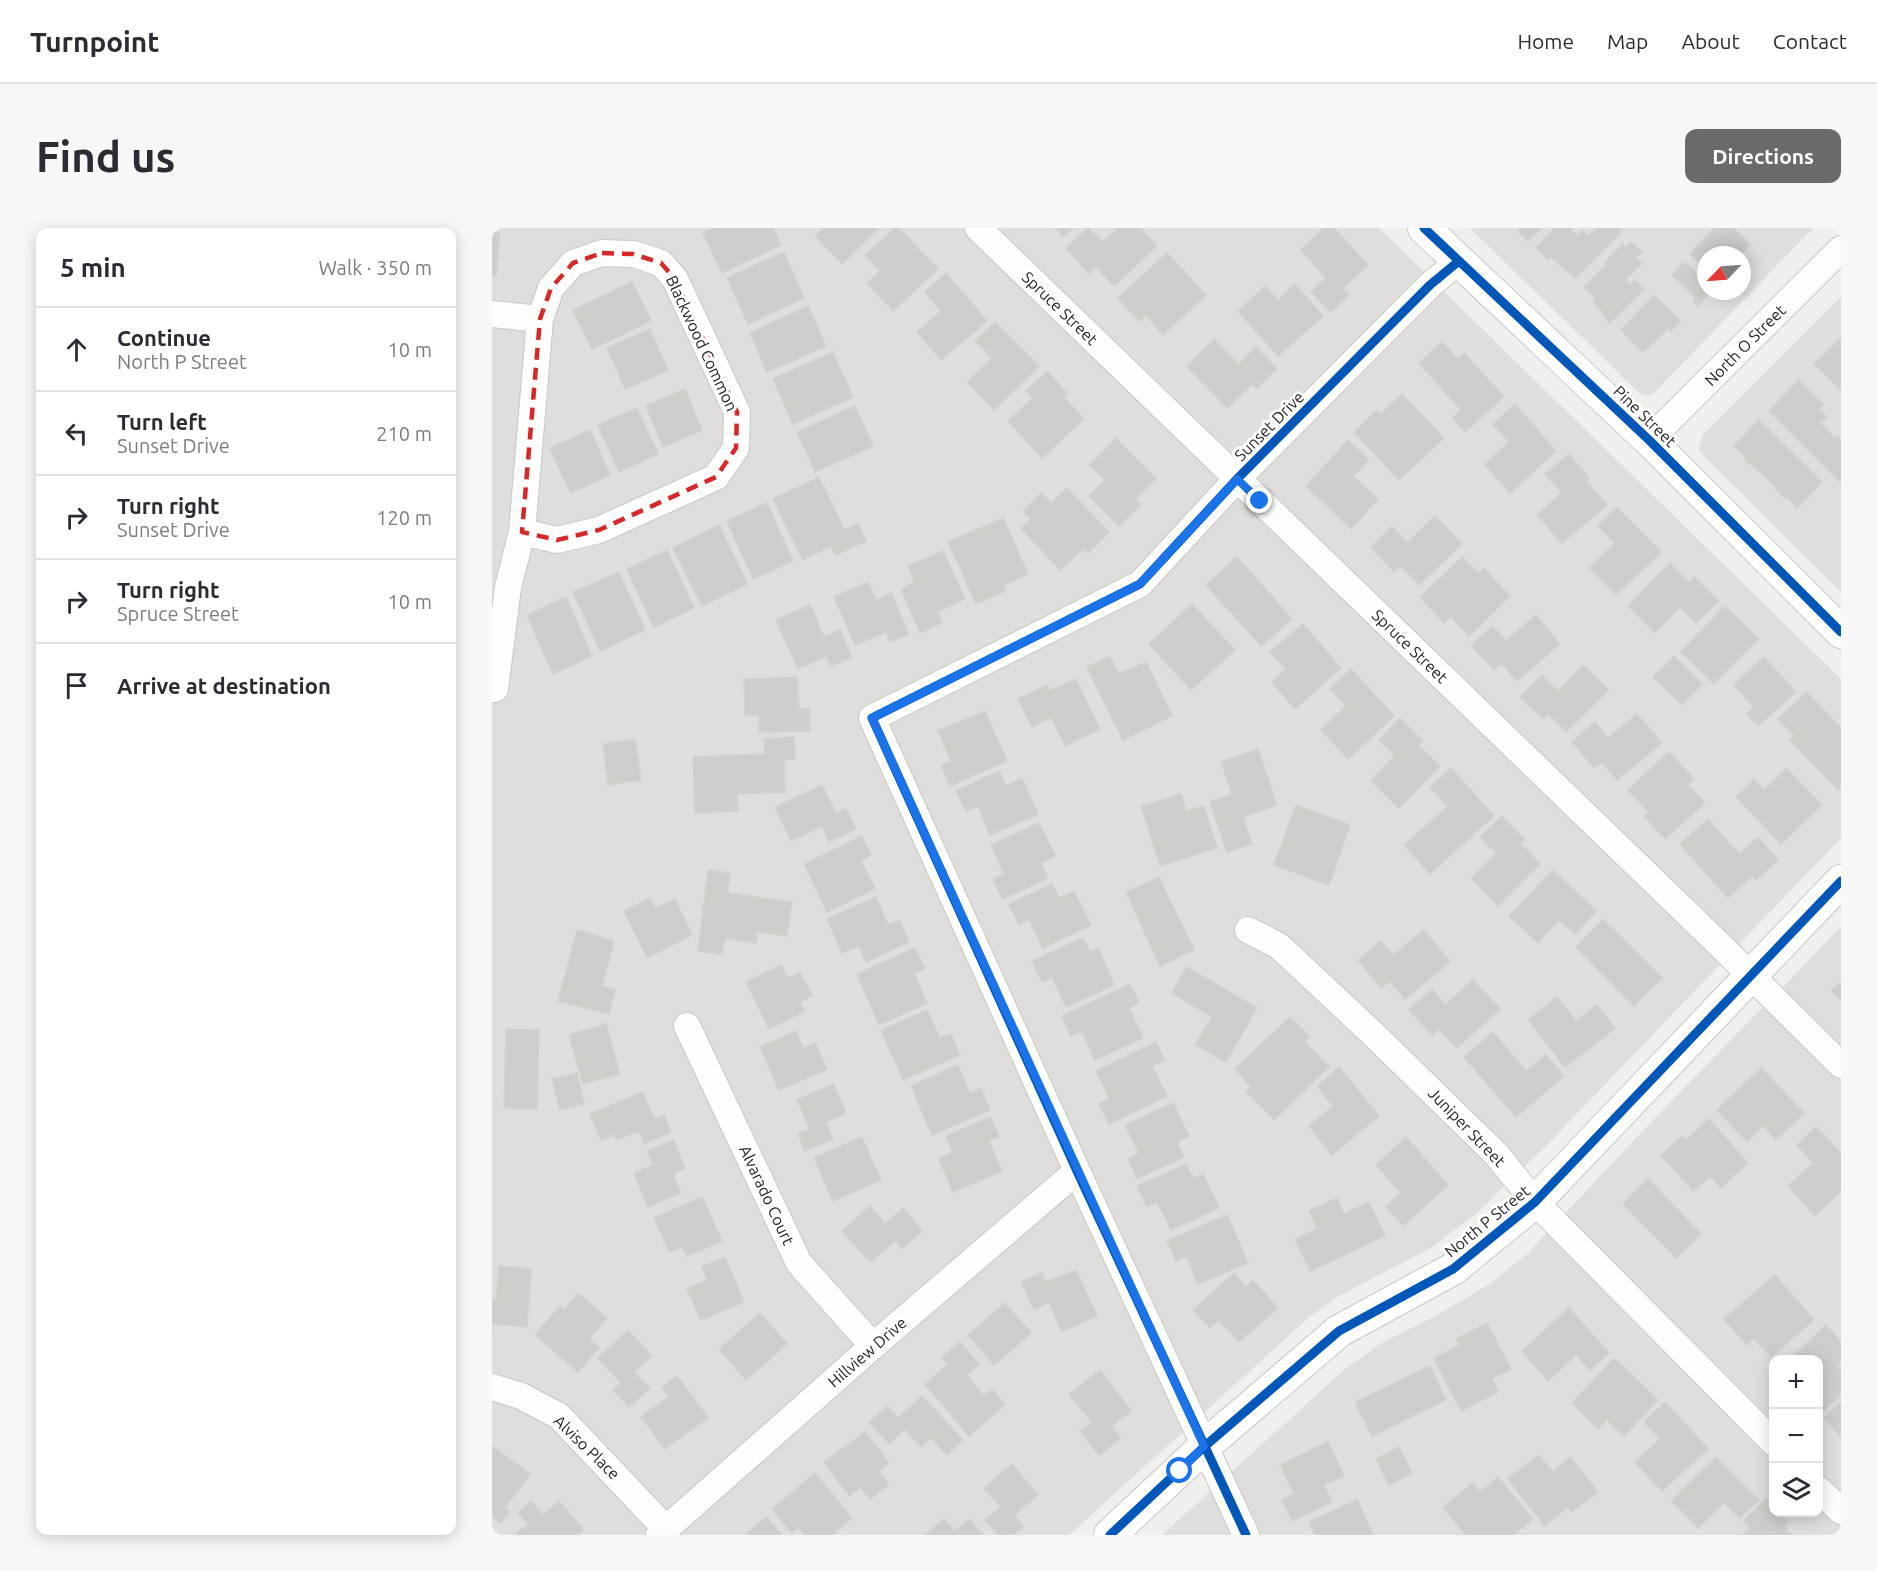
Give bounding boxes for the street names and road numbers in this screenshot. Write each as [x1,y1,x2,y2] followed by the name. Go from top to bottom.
[1019,268,1102,349] street label: Spruce Street
[663,272,741,414] street label: Blackwood Common
[1701,300,1790,389] street label: North O Street
[1610,382,1680,451] street label: Pine Street
[1231,388,1307,464] street label: Sunset Drive
[1369,606,1452,687] street label: Spruce Street
[1425,1084,1510,1171] street label: Juniper Street
[736,1142,798,1248] street label: Alvarado Court
[1441,1181,1534,1261] street label: North P Street
[824,1313,910,1391] street label: Hillview Drive
[550,1411,624,1483] street label: Alviso Place

